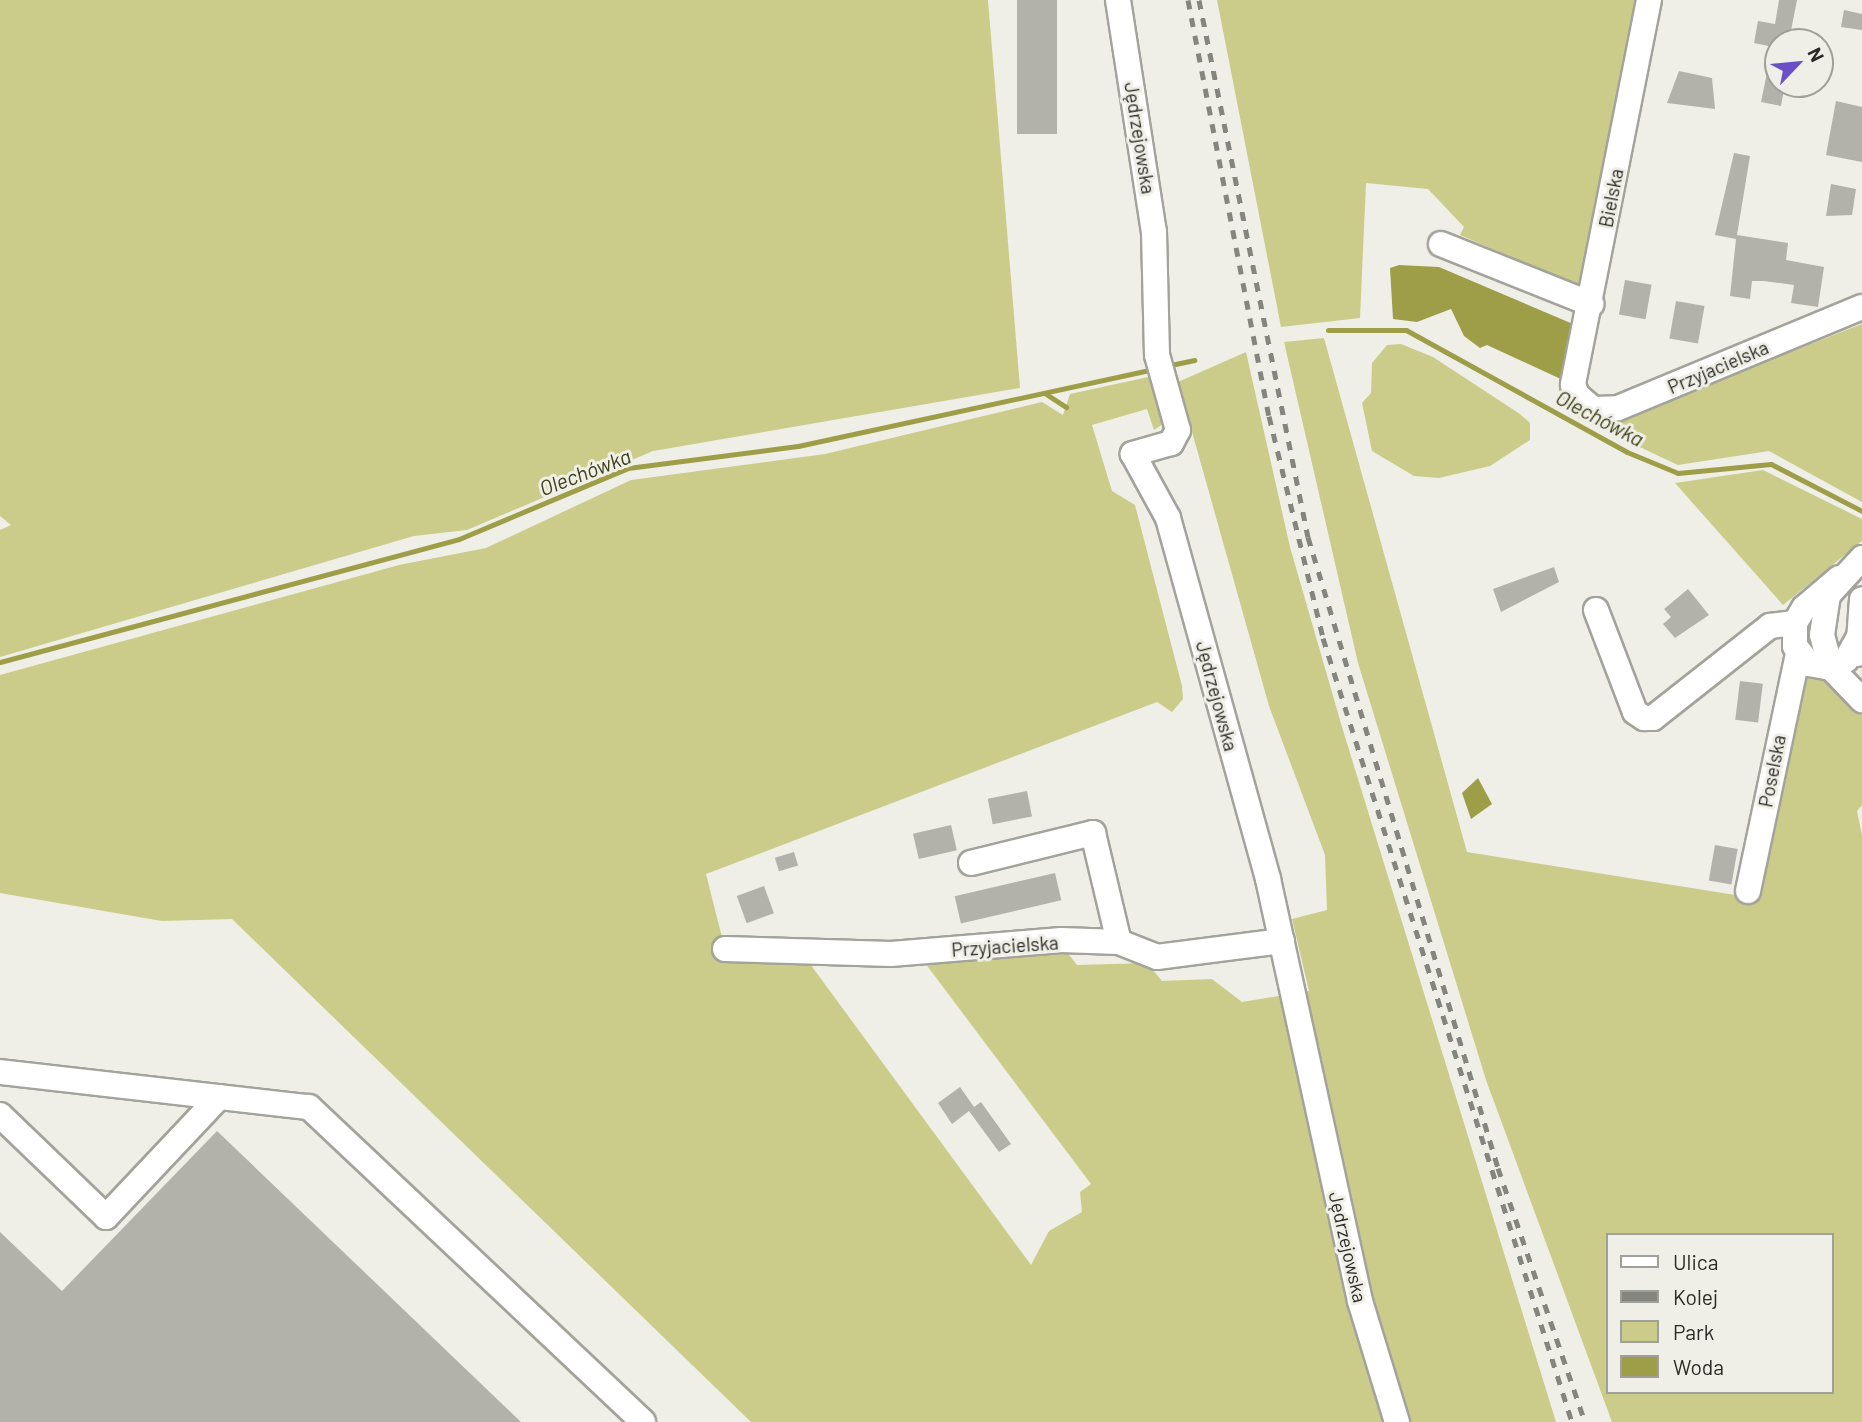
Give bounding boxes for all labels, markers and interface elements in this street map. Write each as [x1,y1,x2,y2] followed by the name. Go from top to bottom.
[1764,28,1834,98] north arrow
[1803,44,1830,65] text: N
[1120,80,1160,196] street label: Jędrzejowska
[1594,167,1628,229] street label: Bielska
[1664,336,1772,398] street label: Przyjacielska
[1552,384,1648,452] water label: Olechówka
[536,443,634,501] water label: Olechówka
[1191,638,1243,754] street label: Jędrzejowska
[1754,733,1790,809] street label: Poselska
[951,931,1059,961] street label: Przyjacielska
[1324,1189,1372,1305] street label: Jędrzejowska
[1606,1233,1834,1394] legend
[1673,1249,1718,1274] text: Ulica
[1673,1284,1718,1309] text: Kolej
[1673,1319,1714,1344] text: Park
[1673,1354,1724,1379] text: Woda

